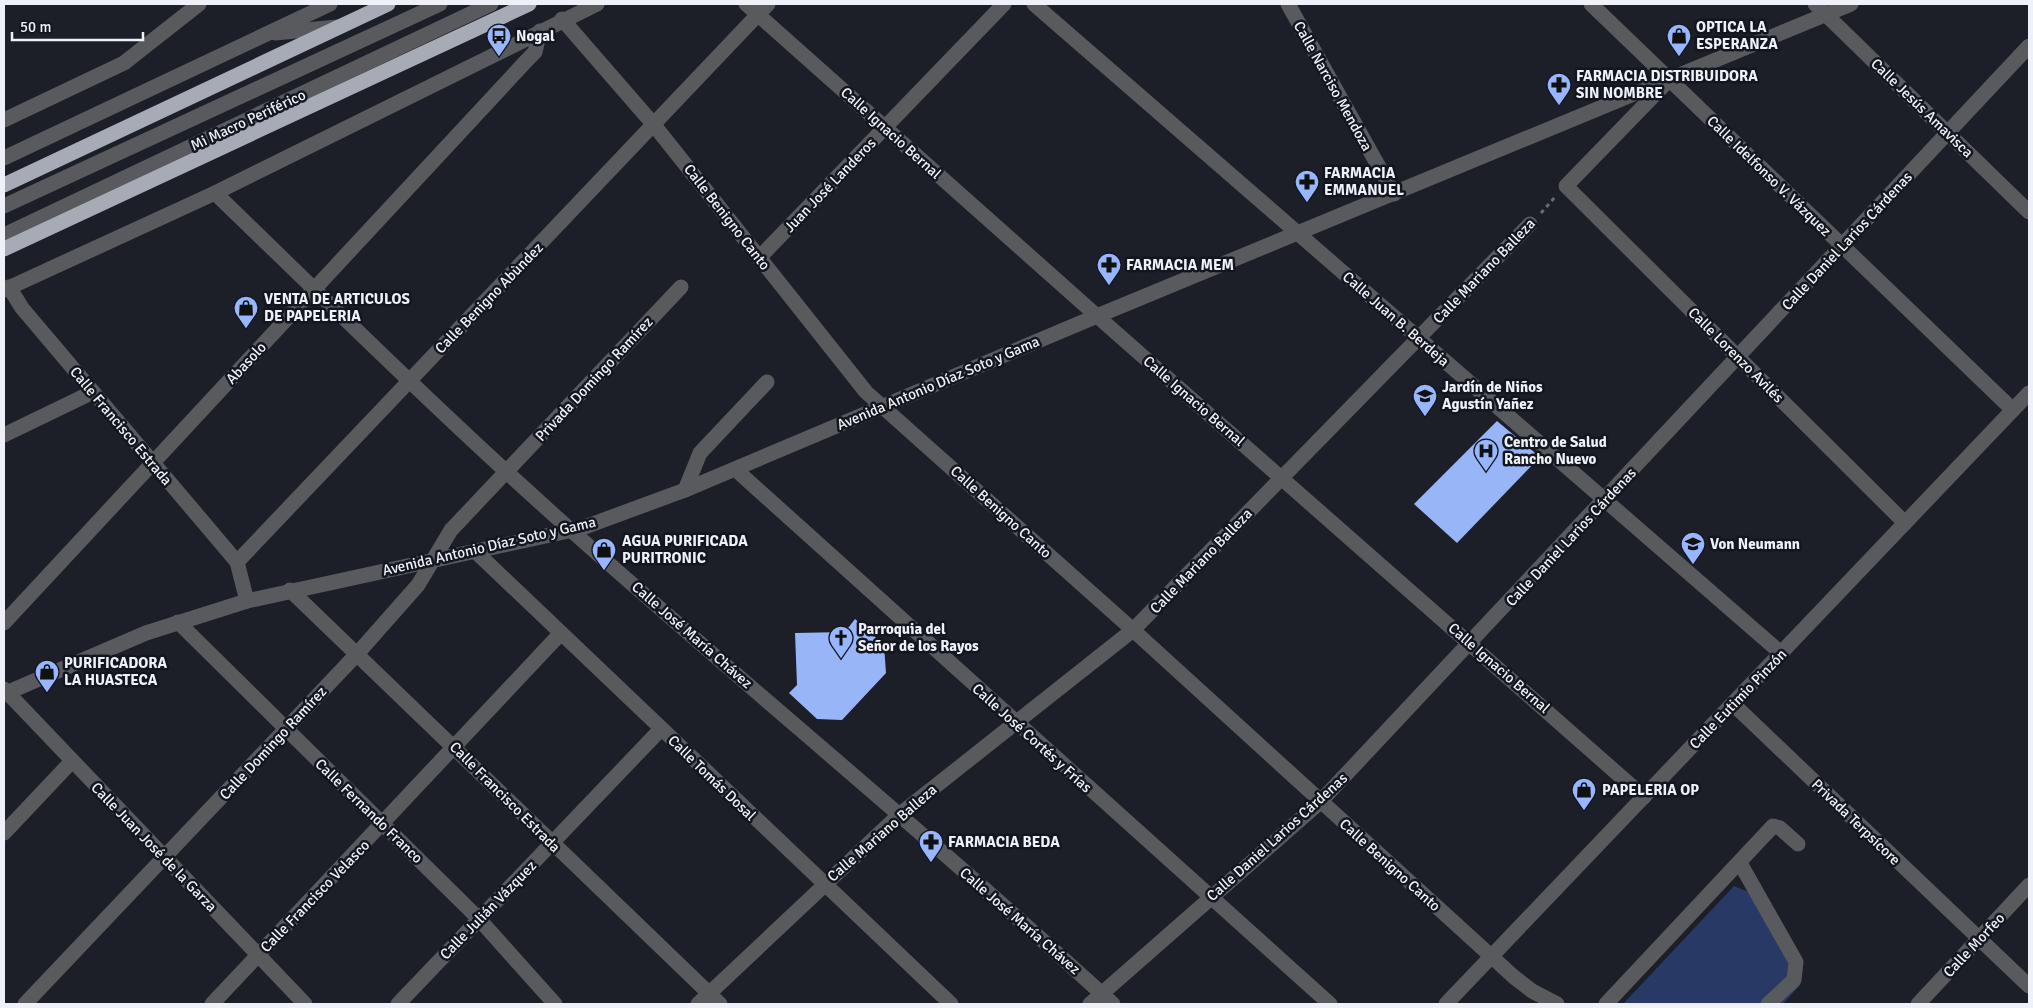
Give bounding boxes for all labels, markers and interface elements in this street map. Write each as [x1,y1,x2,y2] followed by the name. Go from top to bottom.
[12,10,144,42] scale bar
[20,18,51,36] text: 50 m
[1290,18,1376,154] street label: Calle Narciso Mendoza
[1696,18,1778,53] place label: OPTICA LA ESPERANZA
[486,23,512,57] bus stop icon: Nogal
[1666,23,1692,57] shop icon: OPTICA LA ESPERANZA
[516,27,555,45] place label: Nogal
[1867,55,1977,161] street label: Calle Jesús Amavisca
[1576,67,1758,102] place label: FARMACIA DISTRIBUIDORA SIN NOMBRE
[1546,72,1572,106] pharmacy icon: FARMACIA DISTRIBUIDORA SIN NOMBRE
[837,83,945,183] street label: Calle Ignacio Bernal
[188,85,309,155] street label: Mi Macro Periférico
[1703,112,1835,240] street label: Calle Idelfonso V. Vázquez
[780,134,880,236] street label: Juan José Landeros
[680,160,774,274] street label: Calle Benigno Canto
[1324,164,1404,199] place label: FARMACIA EMMANUEL
[1778,168,1916,314] street label: Calle Daniel Larios Cárdenas
[1294,169,1320,203] pharmacy icon: FARMACIA EMMANUEL
[1429,215,1539,327] street label: Calle Mariano Balleza
[431,238,547,357] street label: Calle Benigno Abùndez
[1096,252,1122,286] pharmacy icon: FARMACIA MEM
[1126,256,1234,274] place label: FARMACIA MEM
[1339,268,1453,370] street label: Calle Juan B. Berdeja
[264,290,410,325] place label: VENTA DE ARTICULOS DE PAPELERIA
[233,295,259,329] shop icon: VENTA DE ARTICULOS DE PAPELERIA
[1685,304,1788,407] street label: Calle Lorenzo Avilés
[532,313,657,445] street label: Privada Domingo Ramírez
[834,332,1042,434] street label: Avenida Antonio Díaz Soto y Gama
[222,338,270,388] street label: Abasolo
[1140,352,1248,450] street label: Calle Ignacio Bernal
[66,363,176,489] street label: Calle Francisco Estrada
[1442,378,1543,413] place label: Jardín de Niños Agustín Yañez
[1412,383,1438,417] school or university icon: Jardín de Niños Agustín Yañez
[1504,433,1607,468] place label: Centro de Salud Rancho Nuevo
[1473,438,1499,472] hospital icon: Centro de Salud Rancho Nuevo
[947,462,1055,562] street label: Calle Benigno Canto
[1502,464,1640,610] street label: Calle Daniel Larios Cárdenas
[1146,505,1256,617] street label: Calle Mariano Balleza
[381,513,597,579] street label: Avenida Antonio Díaz Soto y Gama
[1680,531,1706,565] school or university icon: Von Neumann
[622,532,748,567] place label: AGUA PURIFICADA PURITRONIC
[1710,535,1800,553] place label: Von Neumann
[591,537,617,571] shop icon: AGUA PURIFICADA PURITRONIC
[628,578,756,692] street label: Calle José María Chávez
[1445,619,1553,717] street label: Calle Ignacio Bernal
[858,620,979,655] place label: Parroquia del Señor de los Rayos
[828,625,854,659] church icon: Parroquia del Señor de los Rayos
[1686,645,1790,753] street label: Calle Eutimio Pinzón
[64,654,168,689] place label: PURIFICADORA LA HUASTECA
[34,659,60,693] shop icon: PURIFICADORA LA HUASTECA
[969,680,1096,797] street label: Calle José Cortés y Frías
[216,682,330,803] street label: Calle Domingo Ramírez
[664,731,760,825] street label: Calle Tomás Dosal
[446,738,564,856] street label: Calle Francisco Estrada
[311,755,427,867] street label: Calle Fernando Franco
[1203,769,1351,905] street label: Calle Daniel Larios Cárdenas
[1808,775,1904,869] street label: Privada Terpsícore
[1571,777,1597,811] shop icon: PAPELERIA OP
[87,779,221,915] street label: Calle Juan José de la Garza
[824,781,940,885] street label: Calle Mariano Balleza
[1602,781,1699,799] place label: PAPELERIA OP
[1336,815,1444,915] street label: Calle Benigno Canto
[918,829,944,863] pharmacy icon: FARMACIA BEDA
[948,833,1060,851] place label: FARMACIA BEDA
[257,836,373,956] street label: Calle Francisco Velasco
[436,856,540,963] street label: Calle Julián Vázquez
[956,864,1084,978] street label: Calle José María Chávez
[1939,909,2009,981] street label: Calle Morfeo

